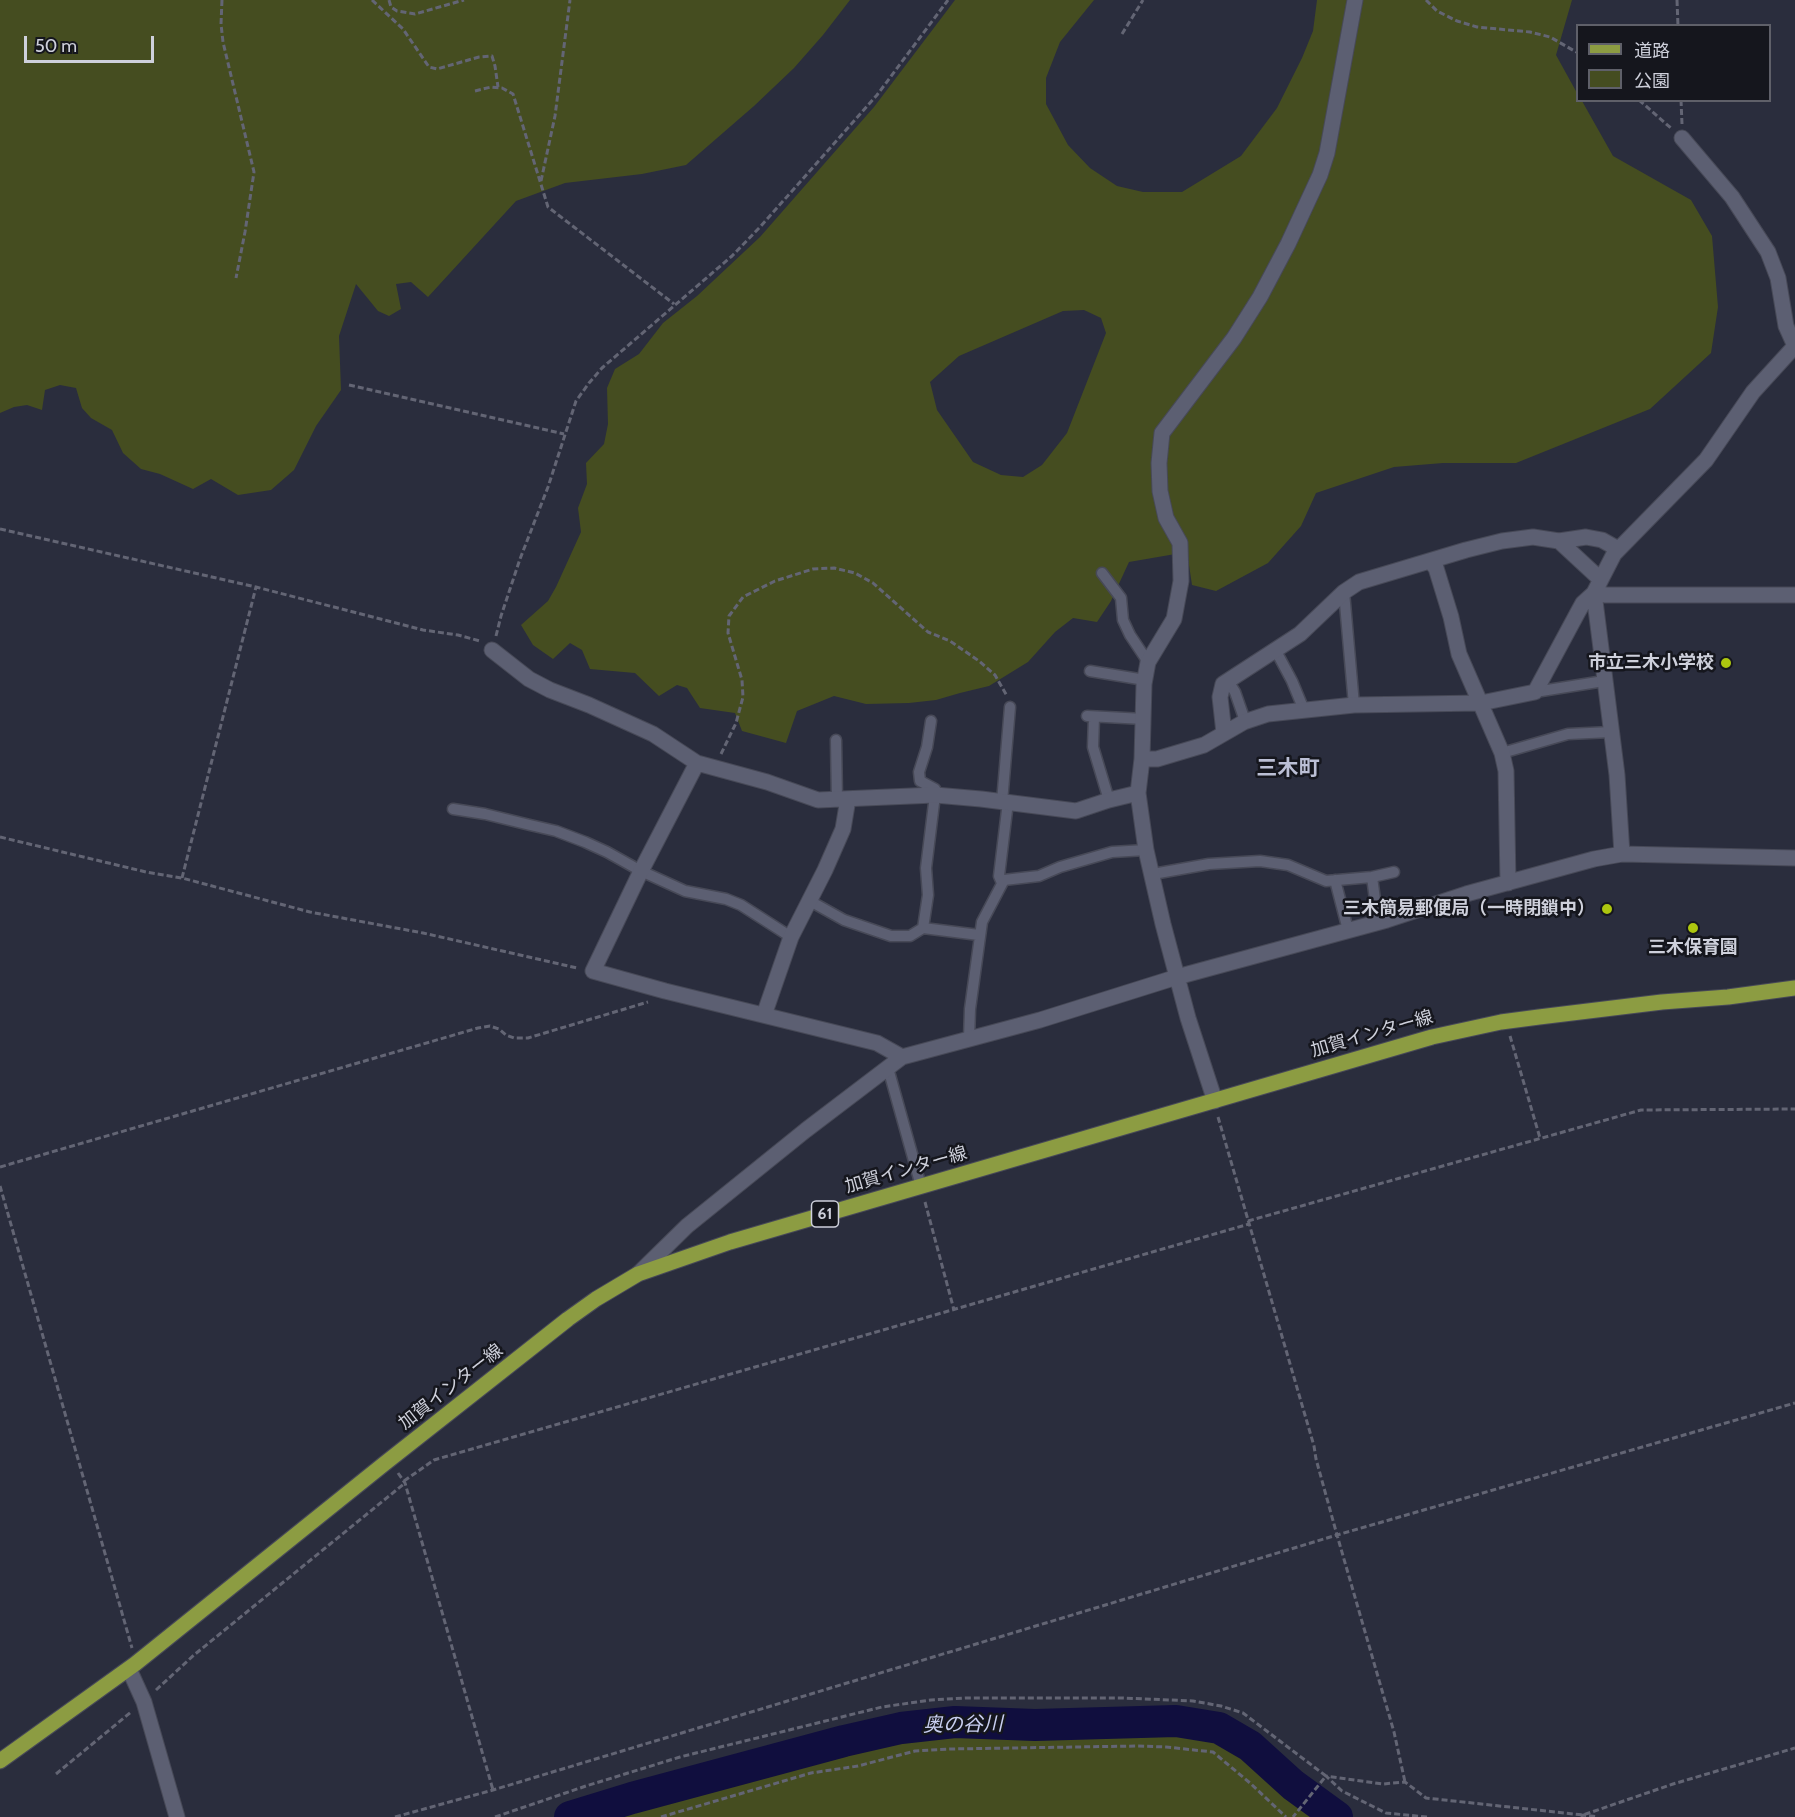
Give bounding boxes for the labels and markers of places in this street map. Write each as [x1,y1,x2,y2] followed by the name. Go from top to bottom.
[1588,652,1714,674] place label: 市立三木小学校
[1719,656,1733,670] marker: 市立三木小学校
[1343,898,1595,920] place label: 三木簡易郵便局（一時閉鎖中）
[1600,902,1614,916] marker: 三木簡易郵便局（一時閉鎖中）
[1686,921,1700,935] marker: 三木保育園
[1648,937,1738,959] place label: 三木保育園

